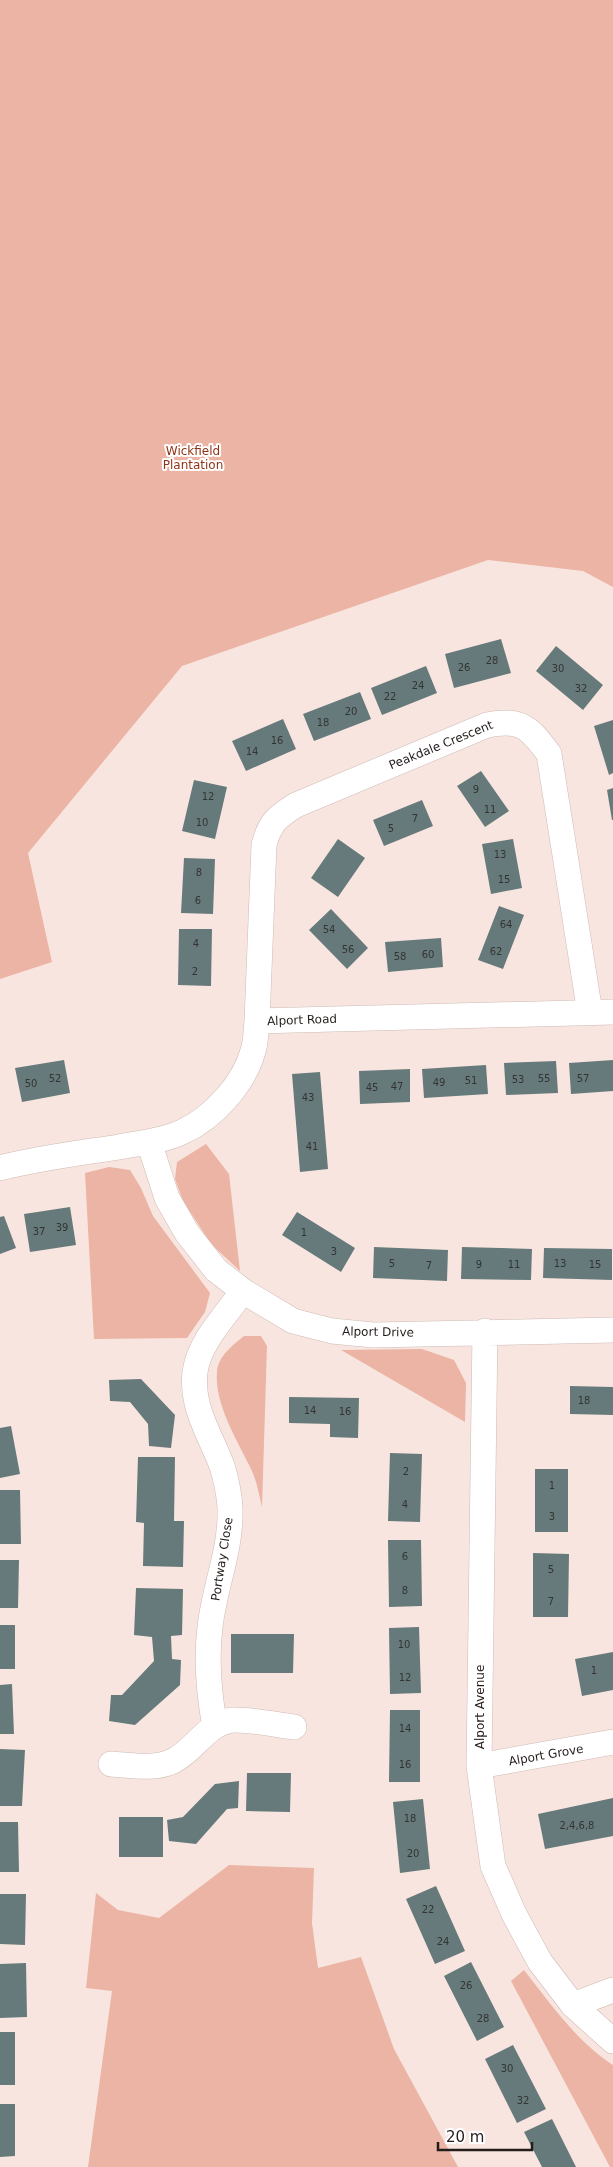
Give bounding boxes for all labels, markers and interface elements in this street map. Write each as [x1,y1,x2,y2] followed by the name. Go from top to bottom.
[163,444,223,472] park label: Wickfield Plantation
[486,655,498,666] house number: 28
[458,662,470,673] house number: 26
[552,663,564,674] house number: 30
[412,680,424,691] house number: 24
[575,683,587,694] house number: 32
[384,691,396,702] house number: 22
[345,706,357,717] house number: 20
[317,717,329,728] house number: 18
[387,718,495,772] street label: Peakdale Crescent
[271,735,283,746] house number: 16
[246,746,258,757] house number: 14
[473,784,479,795] house number: 9
[202,791,214,802] house number: 12
[484,804,496,815] house number: 11
[412,813,418,824] house number: 7
[196,817,208,828] house number: 10
[388,823,394,834] house number: 5
[494,849,506,860] house number: 13
[196,867,202,878] house number: 8
[498,874,510,885] house number: 15
[195,895,201,906] house number: 6
[500,919,512,930] house number: 64
[323,924,335,935] house number: 54
[193,938,199,949] house number: 4
[342,944,354,955] house number: 56
[490,946,502,957] house number: 62
[422,949,434,960] house number: 60
[394,951,406,962] house number: 58
[192,966,198,977] house number: 2
[267,1012,337,1028] street label: Alport Road
[49,1073,61,1084] house number: 52
[538,1073,550,1084] house number: 55
[577,1073,589,1084] house number: 57
[512,1074,524,1085] house number: 53
[465,1075,477,1086] house number: 51
[433,1077,445,1088] house number: 49
[25,1078,37,1089] house number: 50
[391,1081,403,1092] house number: 47
[366,1082,378,1093] house number: 45
[302,1092,314,1103] house number: 43
[306,1141,318,1152] house number: 41
[56,1222,68,1233] house number: 39
[33,1226,45,1237] house number: 37
[301,1227,307,1238] house number: 1
[331,1246,337,1257] house number: 3
[389,1258,395,1269] house number: 5
[554,1258,566,1269] house number: 13
[476,1259,482,1270] house number: 9
[508,1259,520,1270] house number: 11
[589,1259,601,1270] house number: 15
[426,1260,432,1271] house number: 7
[342,1324,414,1340] street label: Alport Drive
[578,1395,590,1406] house number: 18
[304,1405,316,1416] house number: 14
[339,1406,351,1417] house number: 16
[403,1466,409,1477] house number: 2
[549,1480,555,1491] house number: 1
[402,1499,408,1510] house number: 4
[549,1511,555,1522] house number: 3
[208,1516,236,1602] street label: Portway Close
[402,1551,408,1562] house number: 6
[548,1564,554,1575] house number: 5
[402,1585,408,1596] house number: 8
[548,1596,554,1607] house number: 7
[398,1639,410,1650] house number: 10
[473,1665,487,1749] street label: Alport Avenue
[591,1665,597,1676] house number: 1
[399,1672,411,1683] house number: 12
[399,1723,411,1734] house number: 14
[507,1742,585,1768] street label: Alport Grove
[399,1759,411,1770] house number: 16
[404,1813,416,1824] house number: 18
[560,1820,595,1831] house number: 2,4,6,8
[407,1848,419,1859] house number: 20
[422,1904,434,1915] house number: 22
[437,1936,449,1947] house number: 24
[460,1980,472,1991] house number: 26
[477,2013,489,2024] house number: 28
[501,2063,513,2074] house number: 30
[517,2095,529,2106] house number: 32
[438,2120,532,2152] scale bar
[446,2128,484,2146] text: 20 m

